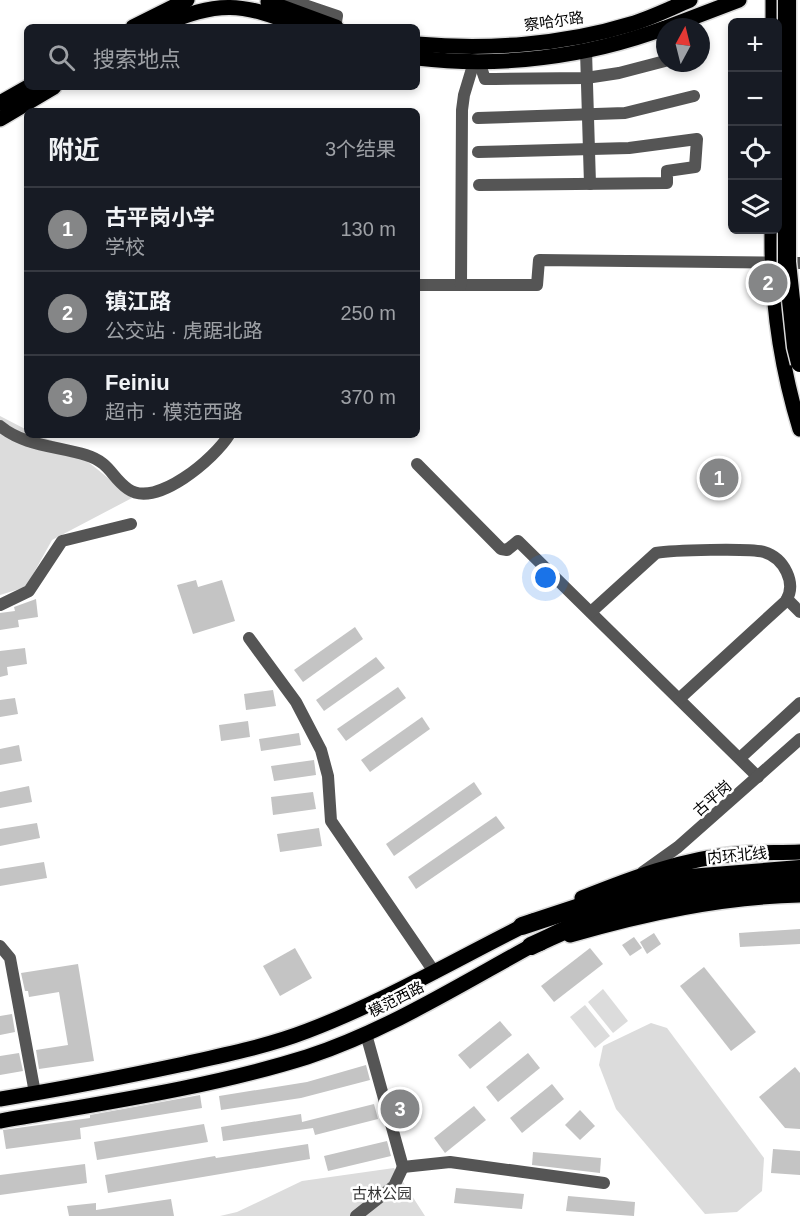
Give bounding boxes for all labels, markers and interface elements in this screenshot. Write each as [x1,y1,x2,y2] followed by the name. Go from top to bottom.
[523,8,585,34] street label: 察哈尔路
[656,18,710,72] north arrow
[728,18,782,234] map controls
[728,18,782,72] button: +
[24,24,420,90] search box
[45,41,78,74] icon: search
[93,47,181,72] text: 搜索地点
[728,72,782,126] button: −
[728,126,782,180] button: locate
[48,135,100,165] text: 附近
[325,138,396,160] text: 3个结果
[728,180,782,234] button: layers
[105,205,215,230] text: 古平岗小学
[62,218,73,240] text: 1
[340,218,396,240] text: 130 m
[105,236,145,258] text: 学校
[748,260,788,306] pin: 2
[105,289,171,314] text: 镇江路
[62,302,73,324] text: 2
[340,302,396,324] text: 250 m
[105,320,263,342] text: 公交站 · 虎踞北路
[105,370,170,395] text: Feiniu
[62,386,73,408] text: 3
[340,386,396,408] text: 370 m
[105,401,243,423] text: 超市 · 模范西路
[700,456,738,500] pin: 1
[531,563,560,592] your location
[689,777,735,819] street label: 古平岗
[706,844,768,866] street label: 内环北线
[365,978,427,1020] street label: 模范西路
[380,1086,420,1132] pin: 3
[352,1185,412,1202] park label: 古林公园

